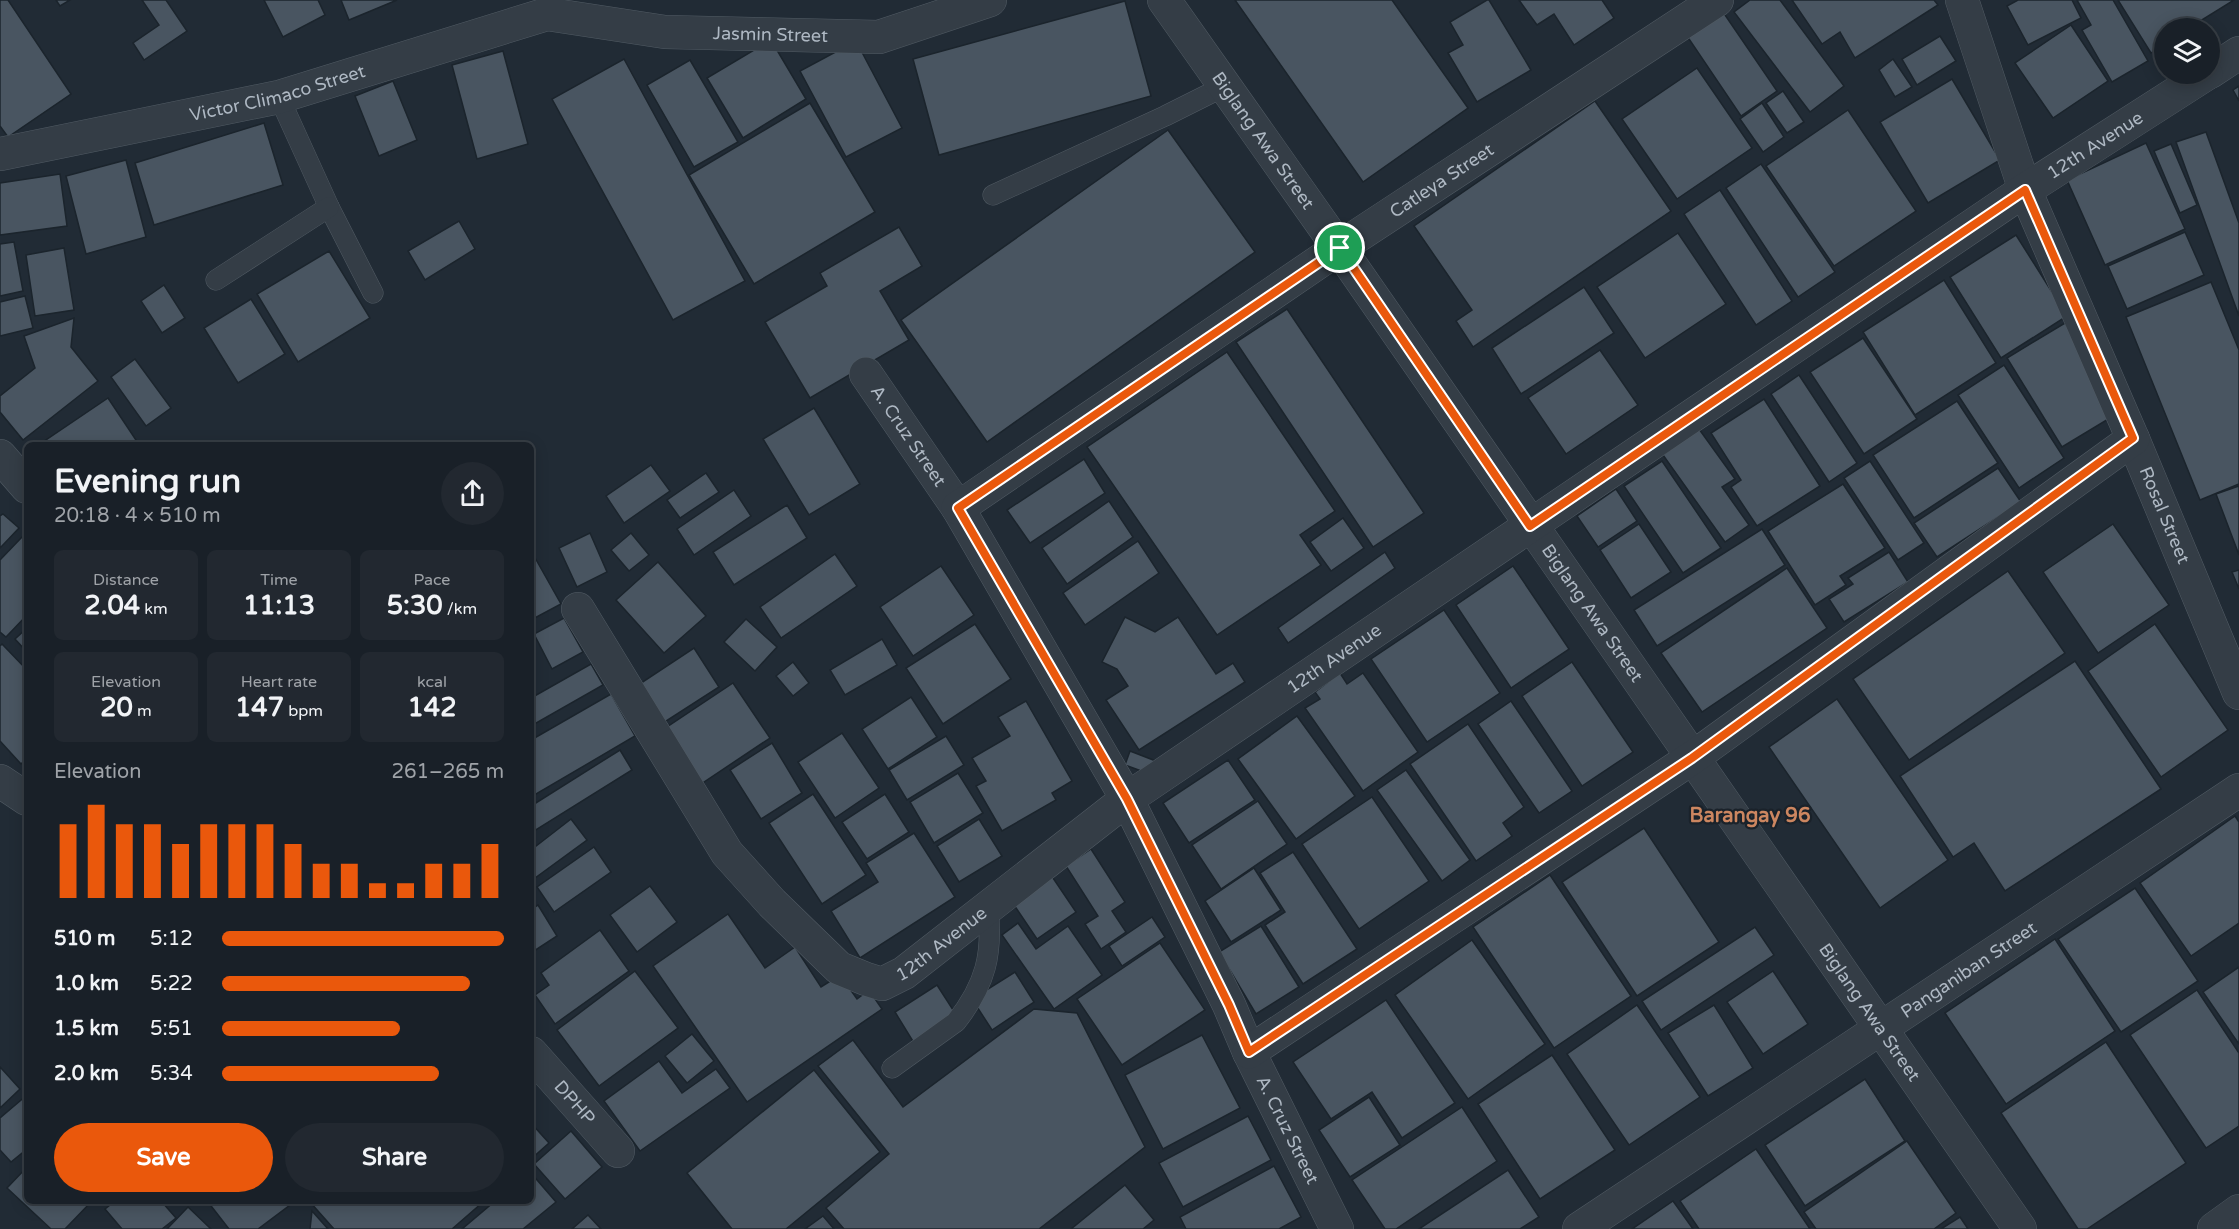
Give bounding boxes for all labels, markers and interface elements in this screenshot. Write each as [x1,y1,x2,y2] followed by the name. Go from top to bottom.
[2154,18,2220,84] map controls
[2154,18,2220,84] button: layers
[712,22,828,47] street label: Jasmin Street
[188,60,368,126] street label: Victor Climaco Street
[1207,68,1319,214] street label: Biglang Awa Street
[2043,106,2147,184] street label: 12th Avenue
[1386,139,1498,223] street label: Catleya Street
[1314,222,1365,273] pin
[1323,231,1356,264] icon: arrive
[866,381,951,491] street label: A. Cruz Street
[54,462,241,501] text: Evening run
[441,462,504,525] button: share
[2135,463,2195,567] street label: Rosal Street
[54,504,221,528] text: 20:18 · 4 × 510 m
[1537,540,1648,686] street label: Biglang Awa Street
[93,570,159,590] text: Distance
[260,570,298,590] text: Time
[414,570,450,590] text: Pace
[84,590,140,621] text: 2.04
[243,590,315,621] text: 11:13
[387,590,443,621] text: 5:30
[140,599,168,619] text: km
[443,599,477,619] text: /km
[1282,619,1386,698] street label: 12th Avenue
[91,672,161,692] text: Elevation
[241,672,317,692] text: Heart rate
[417,672,447,692] text: kcal
[100,692,133,723] text: 20
[235,692,284,723] text: 147
[408,692,456,723] text: 142
[133,701,152,721] text: m
[284,701,323,721] text: bpm
[54,760,141,784] text: Elevation
[391,760,504,784] text: 261–265 m
[1690,804,1810,828] district label: Barangay 96
[892,902,991,986] street label: 12th Avenue
[1897,917,2041,1023] street label: Panganiban Street
[54,927,115,951] text: 510 m
[150,927,193,951] text: 5:12
[1814,939,1925,1086] street label: Biglang Awa Street
[54,972,119,996] text: 1.0 km
[150,972,193,996] text: 5:22
[54,1017,119,1041] text: 1.5 km
[150,1017,193,1041] text: 5:51
[54,1062,119,1086] text: 2.0 km
[150,1062,193,1086] text: 5:34
[1252,1072,1324,1188] street label: A. Cruz Street
[550,1076,600,1129] street label: DPHP
[54,1123,273,1192] button: Save
[285,1123,504,1192] button: Share

